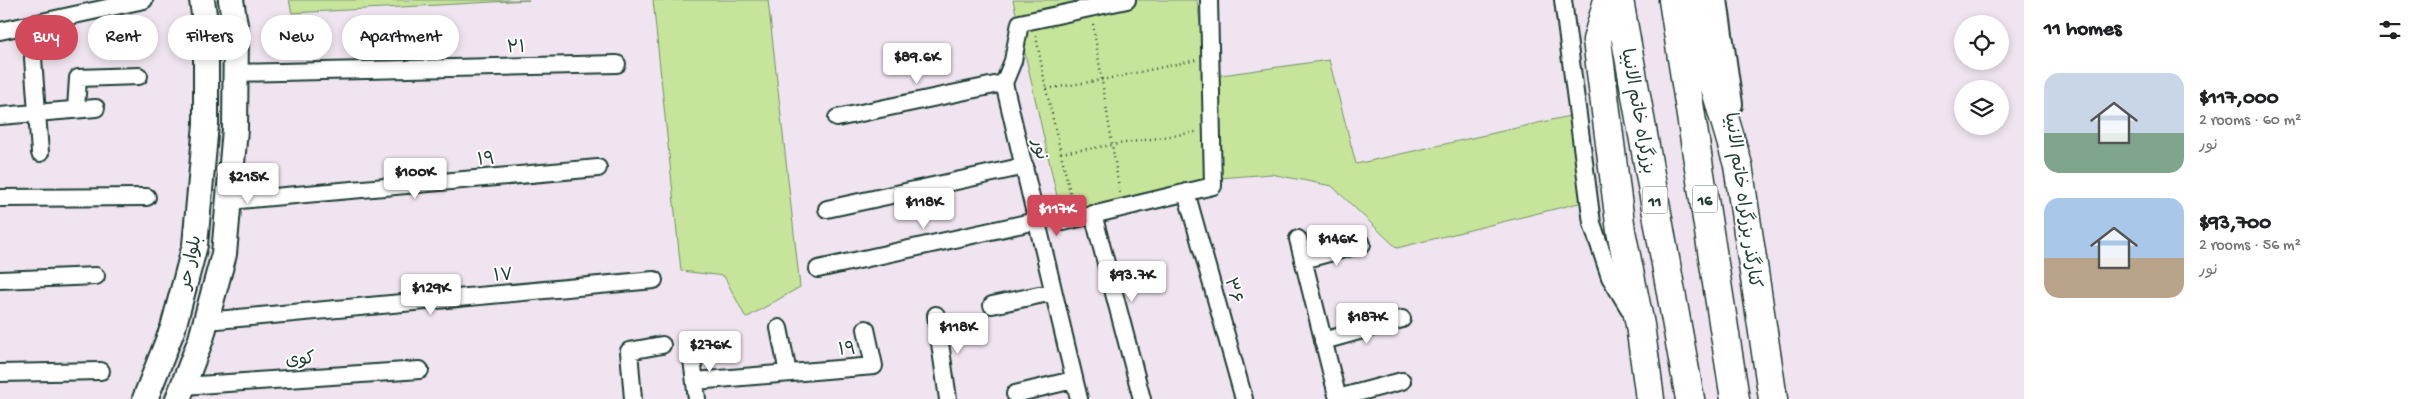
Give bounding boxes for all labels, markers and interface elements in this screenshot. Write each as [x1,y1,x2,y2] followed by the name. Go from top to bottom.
[15,15,78,60] chip: Buy
[88,15,158,60] chip: Rent
[168,15,251,60] chip: Filters
[261,15,332,60] chip: New
[342,15,459,60] chip: Apartment
[1954,15,2009,135] map controls
[1954,15,2009,70] button: locate
[2376,16,2404,44] icon: filters
[2044,18,2122,43] text: 11 homes
[507,38,526,59] street label: ۲۱
[876,42,958,85] pin: $89.6K
[1614,47,1660,176] street label: بزرگراه خاتم الانبیا
[894,49,940,68] text: $89.6K
[1954,80,2009,135] button: layers
[2199,87,2279,112] text: $117,000
[2084,93,2144,153] icon: home
[1718,111,1766,290] street label: کنارگذر بزرگراه خاتم الانبیا
[2199,112,2301,131] text: 2 rooms · 60 m²
[1026,136,1051,162] street label: نور
[2199,137,2218,156] text: نور
[476,149,496,172] street label: ۱۹
[380,158,450,200] pin: $100K
[213,162,283,205] pin: $215K
[395,164,435,183] text: $100K
[229,169,267,188] text: $215K
[1692,185,1718,212] road number: 16
[1642,186,1668,214] road number: 11
[889,188,959,230] pin: $118K
[905,194,943,213] text: $118K
[1022,194,1092,237] pin: $117K
[1038,201,1076,220] text: $117K
[2199,212,2271,237] text: $93,700
[2084,218,2144,278] icon: home
[1302,224,1372,267] pin: $146K
[1318,231,1356,250] text: $146K
[175,234,207,293] street label: بلوار حر
[2199,237,2301,256] text: 2 rooms · 56 m²
[1091,260,1173,303] pin: $93.7K
[2199,262,2218,281] text: نور
[493,265,514,288] street label: ۱۷
[1109,267,1155,286] text: $93.7K
[396,274,466,316] pin: $129K
[1218,276,1245,306] street label: ۳۶
[412,280,450,299] text: $129K
[1332,302,1402,345] pin: $187K
[1347,309,1387,328] text: $187K
[923,312,993,355] pin: $118K
[939,319,977,338] text: $118K
[675,330,745,373] pin: $276K
[690,337,730,356] text: $276K
[837,339,857,362] street label: ۱۹
[285,349,316,372] street label: کوی

